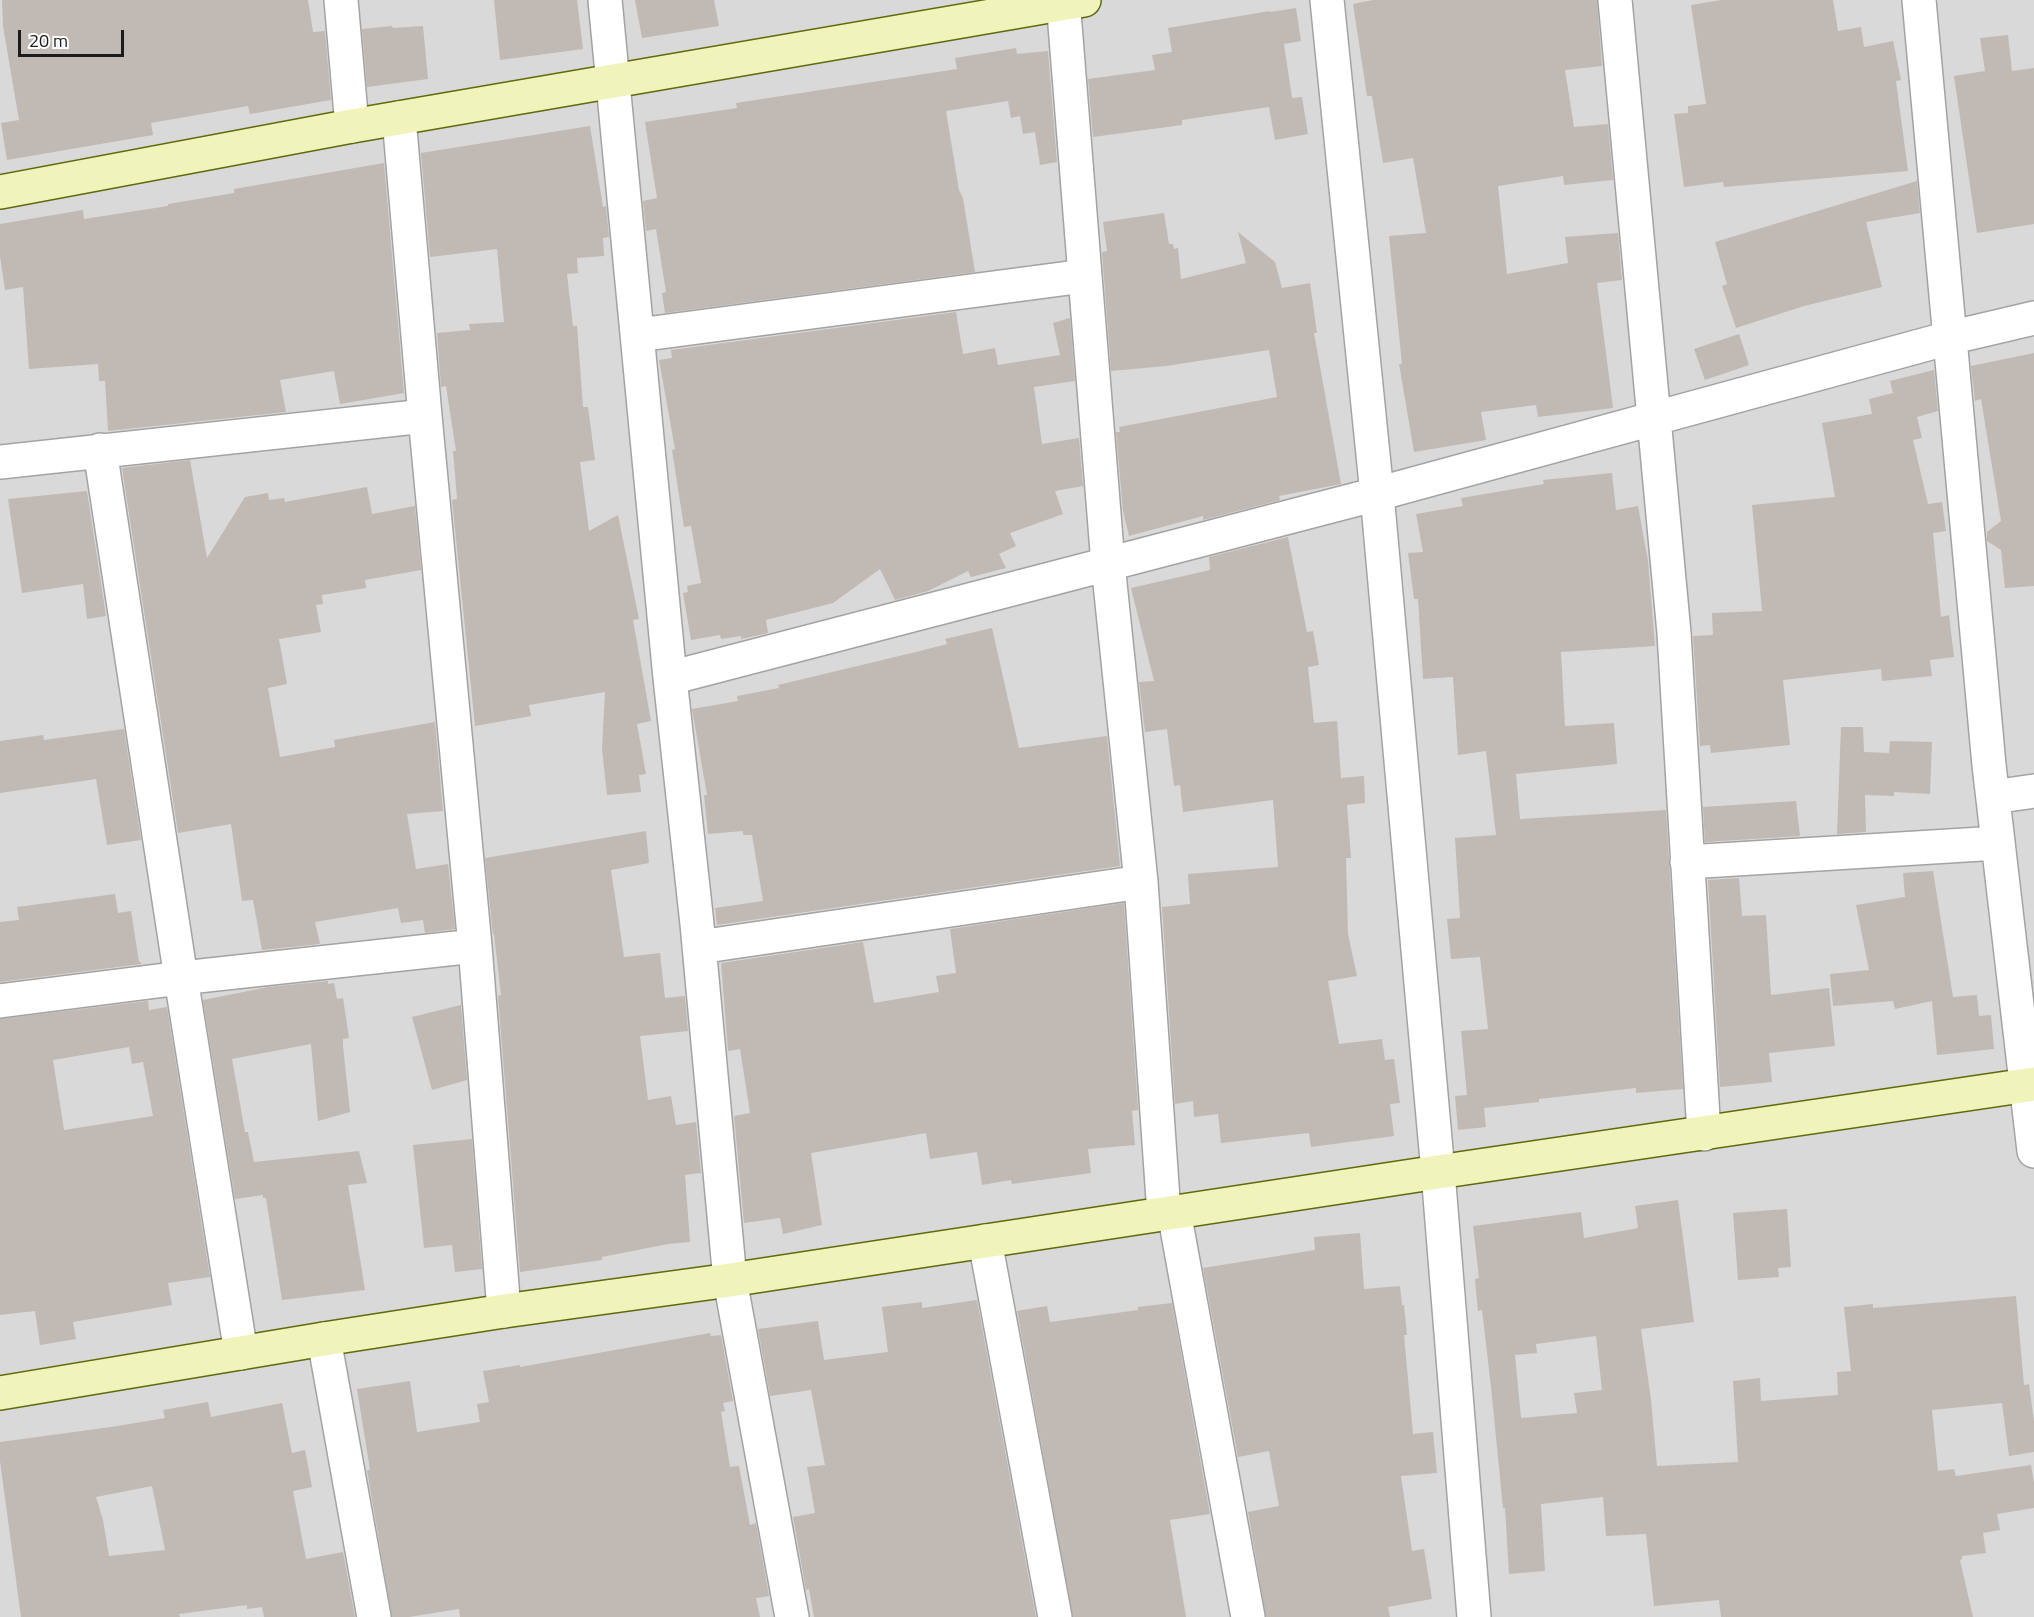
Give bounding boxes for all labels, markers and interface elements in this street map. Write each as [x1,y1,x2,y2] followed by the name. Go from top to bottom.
[21,18,128,56] scale bar
[29,27,68,54] text: 20 m

